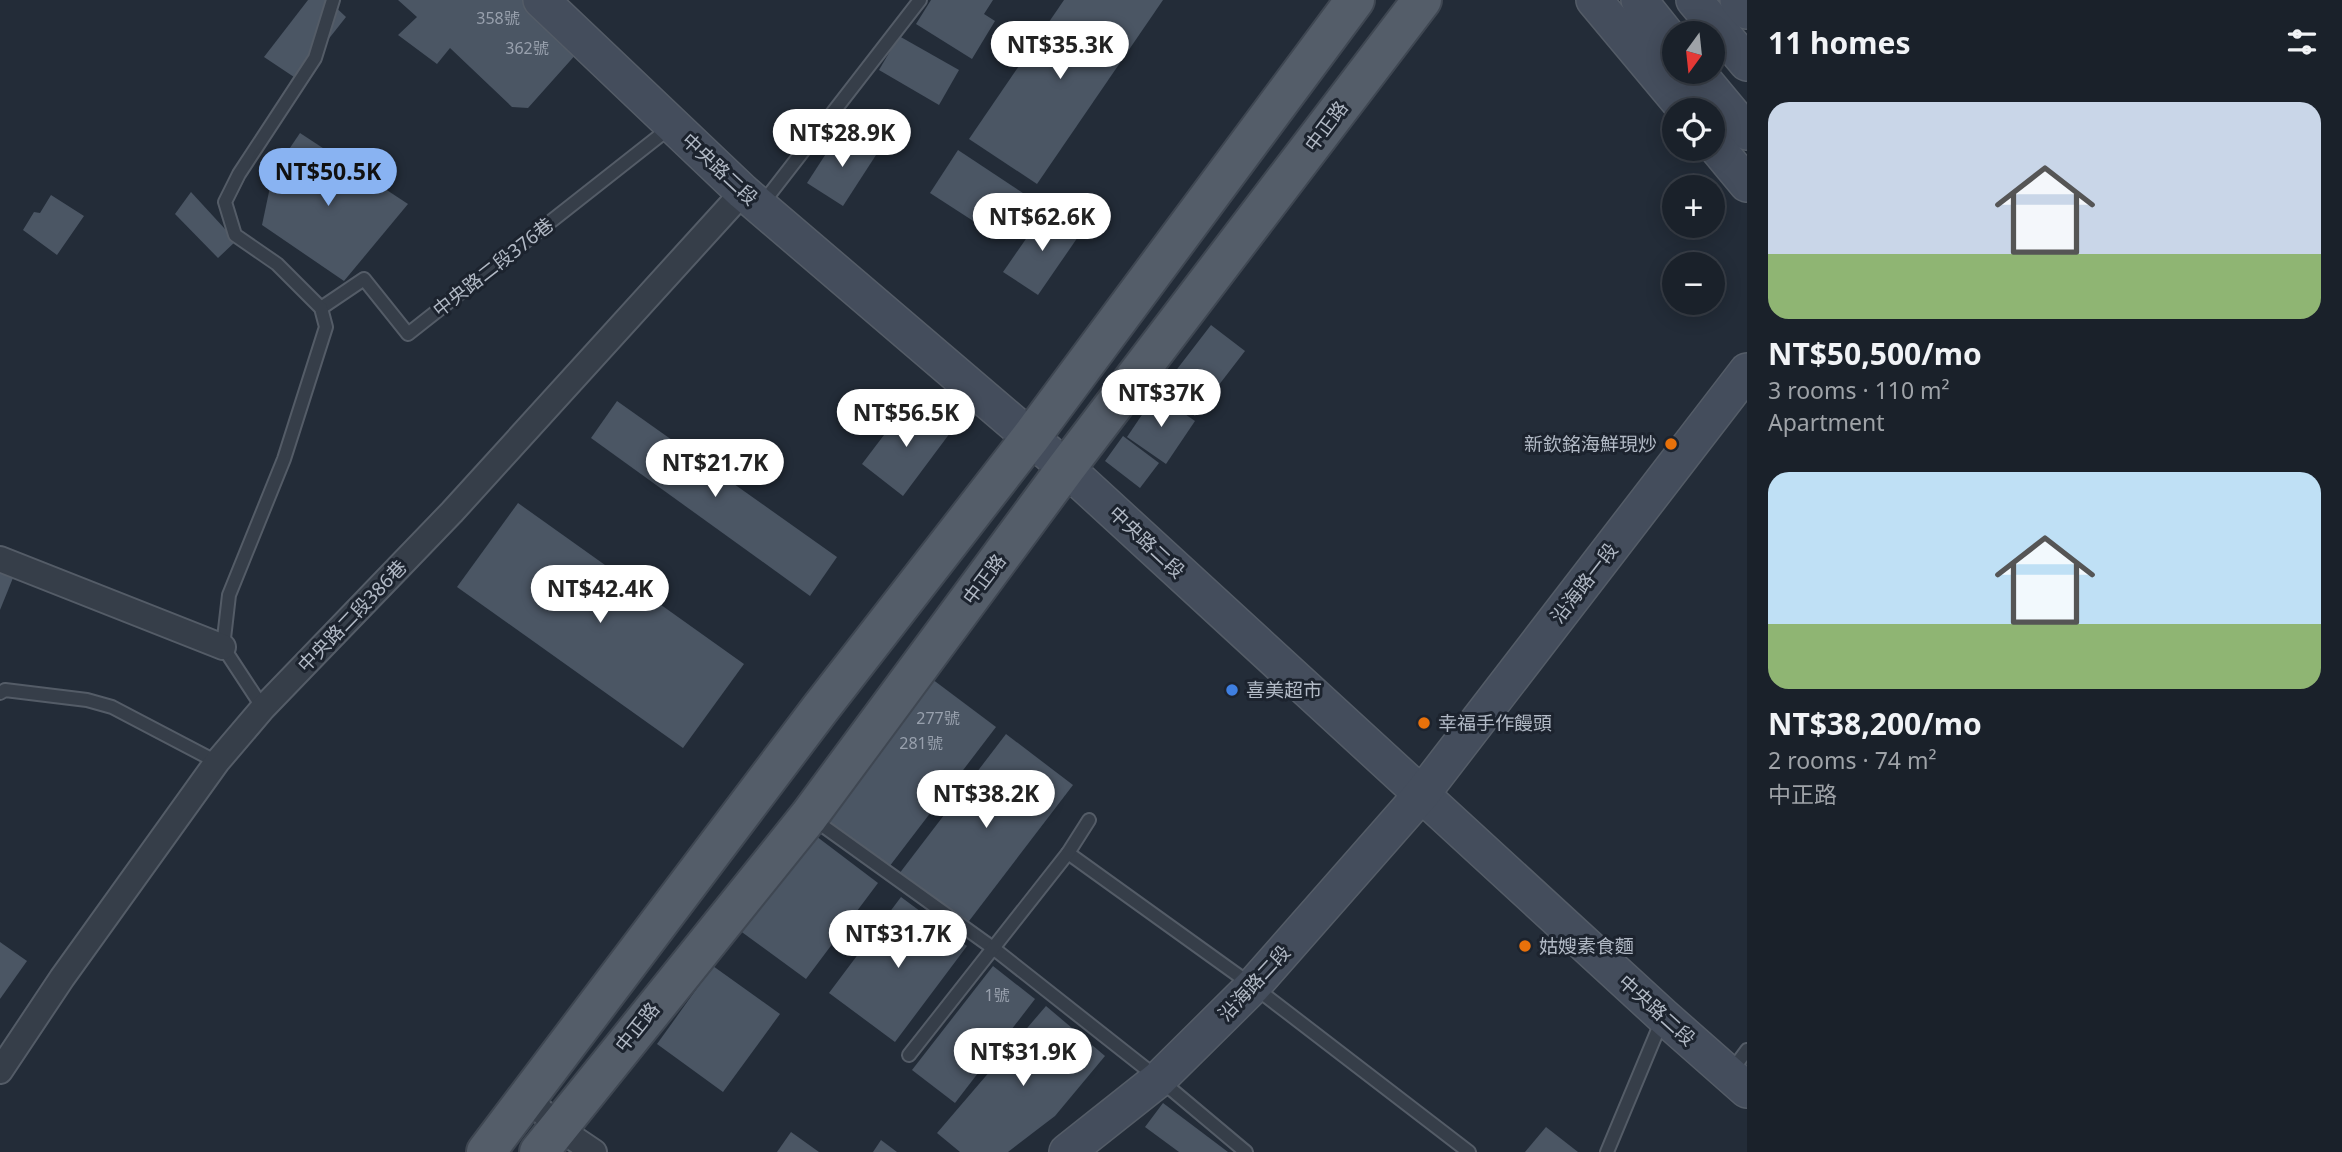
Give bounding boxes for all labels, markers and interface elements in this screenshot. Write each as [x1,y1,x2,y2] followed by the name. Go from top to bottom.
[476,7,520,29] house number: 358號
[1662,21,1726,84] north arrow
[1662,21,1725,315] map controls
[988,22,1132,81] pin: NT$35.3K
[1768,22,1911,63] text: 11 homes
[2283,23,2321,61] icon: filters
[1007,28,1113,60] text: NT$35.3K
[505,37,549,59] house number: 362號
[1298,95,1354,157] street label: 中正路
[1662,98,1725,161] button: locate
[770,110,914,169] pin: NT$28.9K
[789,116,895,148] text: NT$28.9K
[676,127,764,211] street label: 中央路二段
[1982,147,2108,273] icon: home
[256,148,400,208] pin: NT$50.5K
[275,155,381,187] text: NT$50.5K
[1662,175,1725,238] button: +
[970,194,1114,253] pin: NT$62.6K
[989,200,1095,232] text: NT$62.6K
[427,212,559,322] street label: 中央路二段376巷
[1662,252,1725,315] button: −
[1768,333,1982,374] text: NT$50,500/mo
[1104,370,1218,429] pin: NT$37K
[1768,374,1950,406] text: 3 rooms · 110 m²
[1118,376,1204,408] text: NT$37K
[834,390,978,449] pin: NT$56.5K
[853,396,959,428] text: NT$56.5K
[1768,406,1885,438] text: Apartment
[1524,431,1657,457] place label: 新欽銘海鮮現炒
[1663,436,1679,452] marker: 新欽銘海鮮現炒
[643,440,787,499] pin: NT$21.7K
[662,446,768,478] text: NT$21.7K
[1103,500,1191,584] street label: 中央路二段
[1982,517,2108,643] icon: home
[1545,538,1623,628] street label: 沿海路一段
[956,548,1012,610] street label: 中正路
[292,554,412,678] street label: 中央路二段386巷
[528,566,672,625] pin: NT$42.4K
[547,572,653,604] text: NT$42.4K
[1246,677,1322,703] place label: 喜美超市
[1224,682,1240,698] marker: 喜美超市
[1768,703,1982,744] text: NT$38,200/mo
[916,707,960,729] house number: 277號
[1438,710,1552,736] place label: 幸福手作饅頭
[1416,715,1432,731] marker: 幸福手作饅頭
[899,732,943,754] house number: 281號
[1768,744,1937,776] text: 2 rooms · 74 m²
[914,770,1058,830] pin: NT$38.2K
[933,777,1039,809] text: NT$38.2K
[1768,778,1837,810] text: 中正路
[826,911,970,970] pin: NT$31.7K
[845,917,951,949] text: NT$31.7K
[1539,933,1634,959] place label: 姑嫂素食麵
[1517,938,1533,954] marker: 姑嫂素食麵
[1212,939,1296,1027] street label: 沿海路二段
[1613,969,1701,1051] street label: 中央路二段
[984,984,1010,1006] house number: 1號
[609,997,665,1057] street label: 中正路
[951,1028,1095,1088] pin: NT$31.9K
[970,1035,1076,1067] text: NT$31.9K

